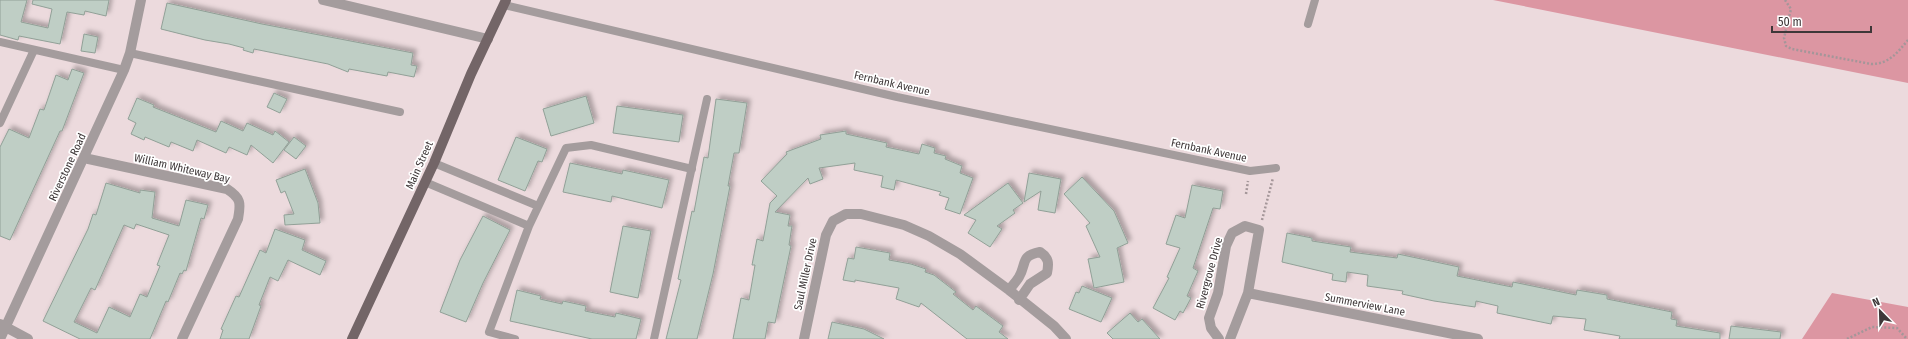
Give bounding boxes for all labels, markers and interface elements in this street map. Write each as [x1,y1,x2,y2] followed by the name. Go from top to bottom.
[1772,8,1871,34] scale bar
[1778,15,1802,29] text: 50 m
[853,68,931,99] street label: Fernbank Avenue
[46,131,89,203] street label: Riverstone Road
[1170,136,1248,165] street label: Fernbank Avenue
[403,139,436,191] street label: Main Street
[133,151,231,186] street label: William Whiteway Bay
[1194,236,1225,310] street label: Rivergrove Drive
[791,237,819,311] street label: Saul Miller Drive
[1324,290,1406,319] street label: Summerview Lane
[1860,291,1900,331] north arrow
[1871,295,1882,310] text: N

